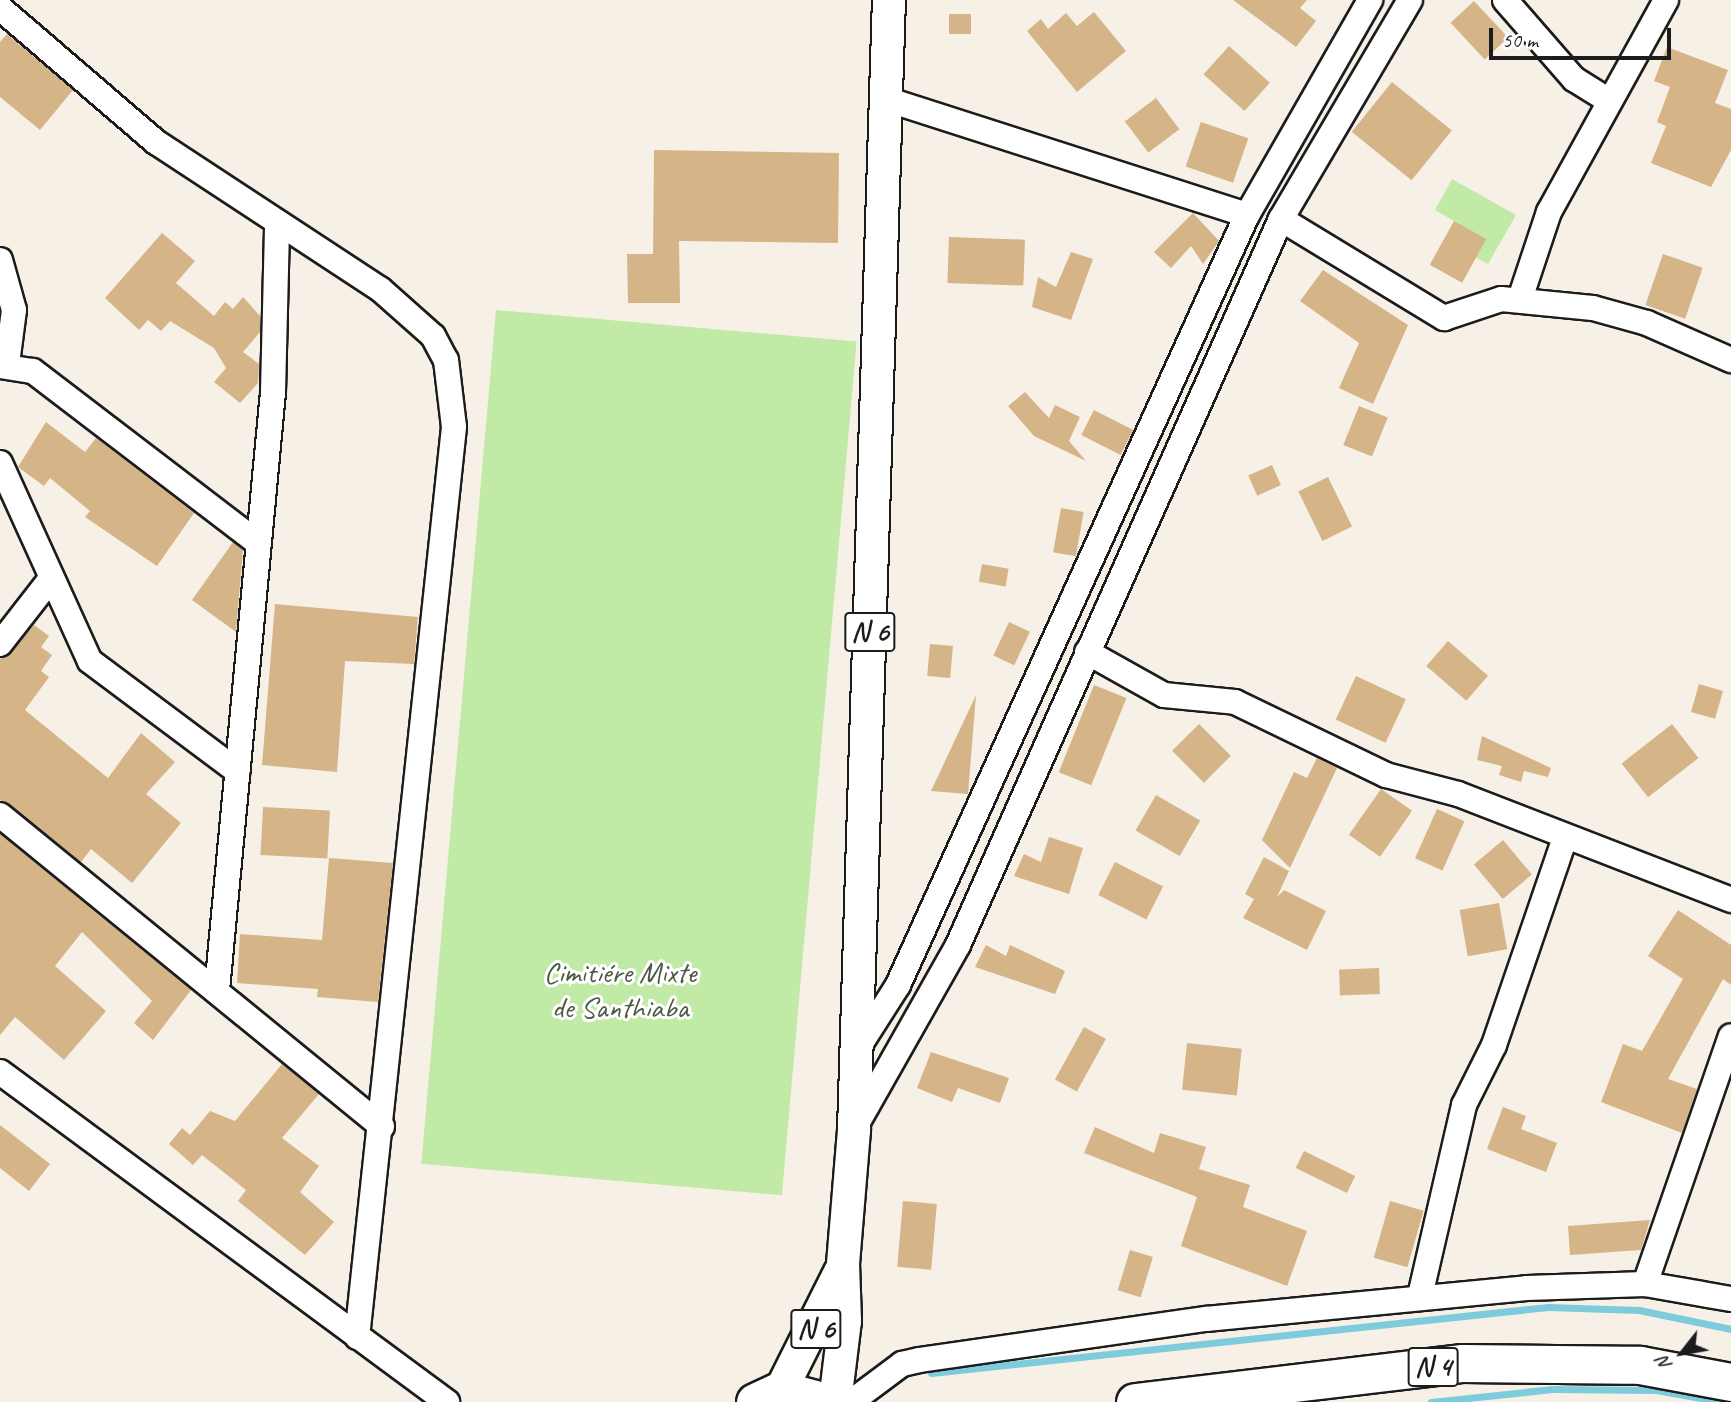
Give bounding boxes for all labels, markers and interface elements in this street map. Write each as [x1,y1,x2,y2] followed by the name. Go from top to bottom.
[1493,14,1675,58] scale bar
[1502,27,1538,53] text: 50 m
[844,608,896,656] road number: N 6
[544,954,696,1024] park label: Cimitiére Mixte de Santhiaba
[790,1304,842,1354] road number: N 6
[1647,1318,1717,1388] north arrow
[1407,1342,1459,1392] road number: N 4
[1651,1353,1677,1375] text: N

